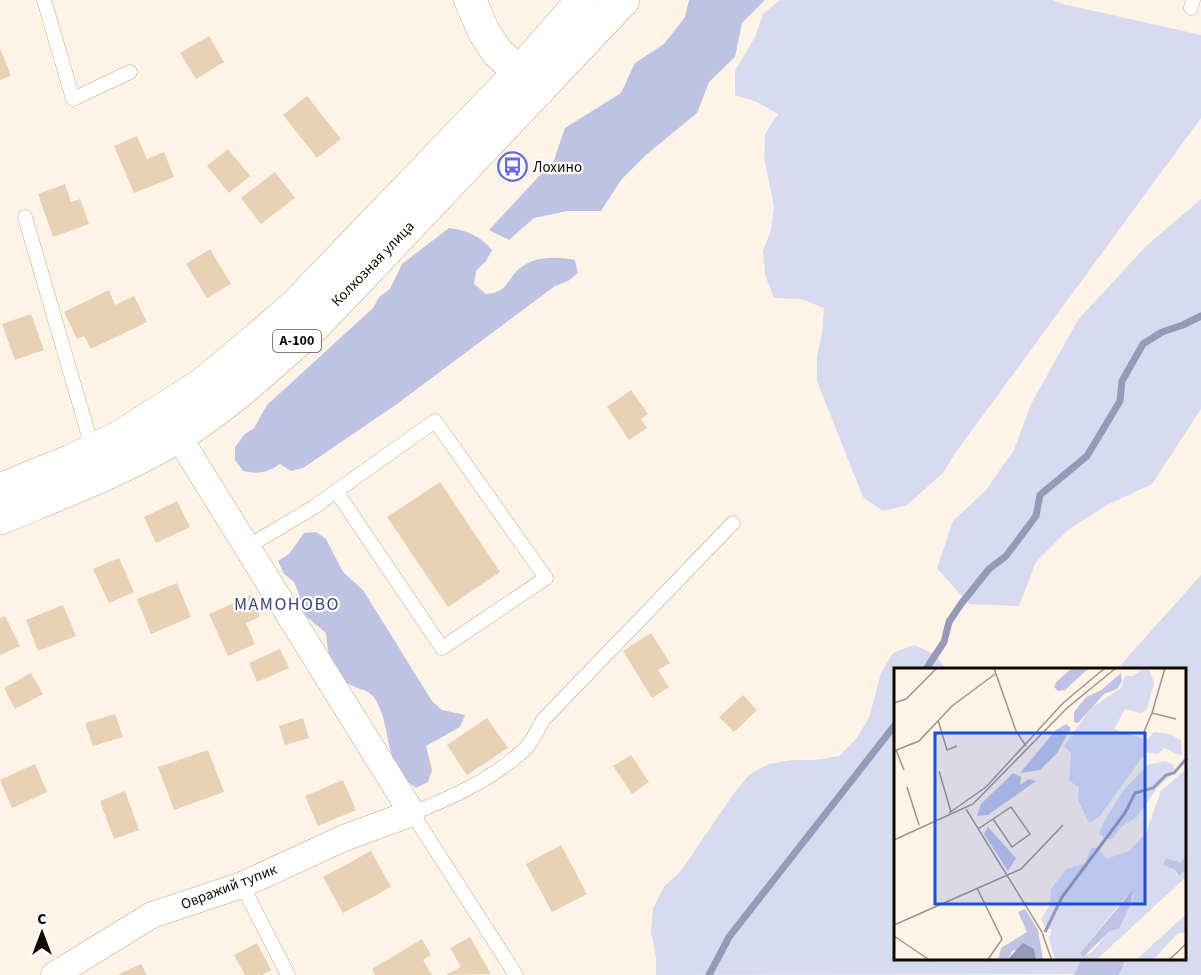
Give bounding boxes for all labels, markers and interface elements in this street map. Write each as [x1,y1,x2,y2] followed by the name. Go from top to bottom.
[496,151,528,183] bus stop icon: Лохино
[533,157,582,178] place label: Лохино
[327,216,419,312] street label: Колхозная улица
[273,330,321,352] road number: А-100
[234,592,340,617] district label: МАМОНОВО
[894,668,1186,960] inset map
[178,859,281,915] street label: Овражий тупик
[12,903,72,963] north arrow
[37,908,47,930] text: С

